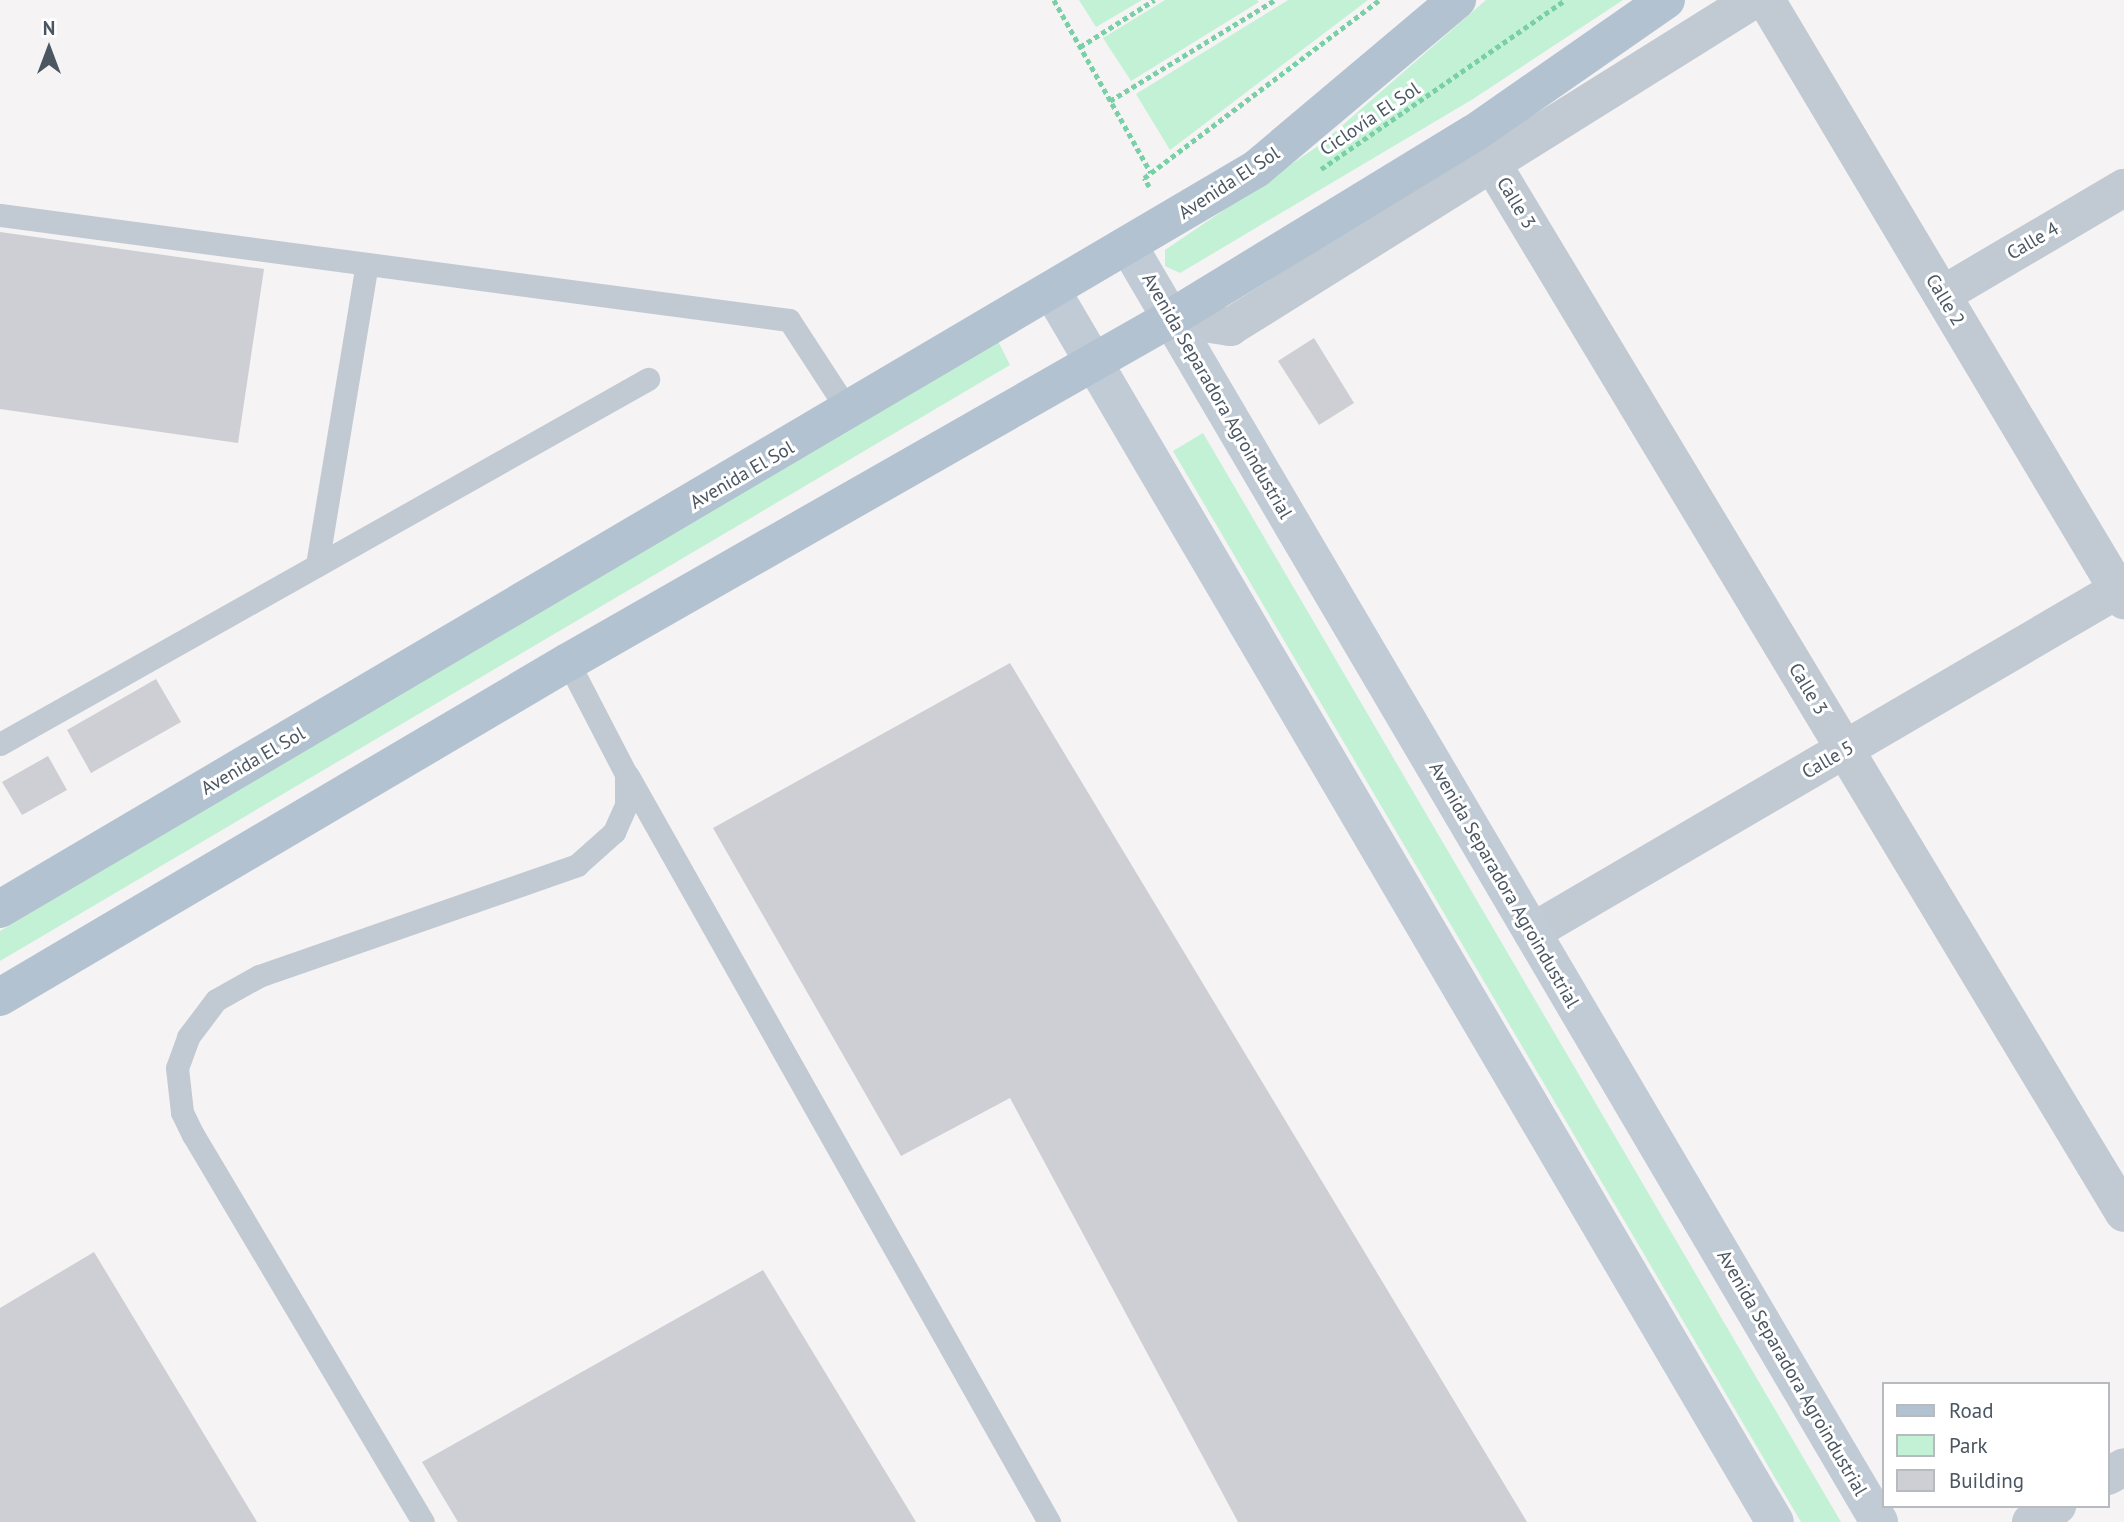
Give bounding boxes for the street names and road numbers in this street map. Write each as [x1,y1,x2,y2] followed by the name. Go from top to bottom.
[1316,77,1424,161] street label: Ciclovía El Sol
[1174,142,1284,224] street label: Avenida El Sol
[1492,173,1540,233] street label: Calle 3
[2003,217,2063,265] street label: Calle 4
[1137,269,1297,523] street label: Avenida Separadora Agroindustrial
[1921,270,1969,330] street label: Calle 2
[686,436,798,514] street label: Avenida El Sol
[1784,659,1832,719] street label: Calle 3
[197,722,309,800] street label: Avenida El Sol
[1798,736,1858,784] street label: Calle 5
[1424,758,1584,1012] street label: Avenida Separadora Agroindustrial
[1712,1246,1872,1500] street label: Avenida Separadora Agroindustrial

